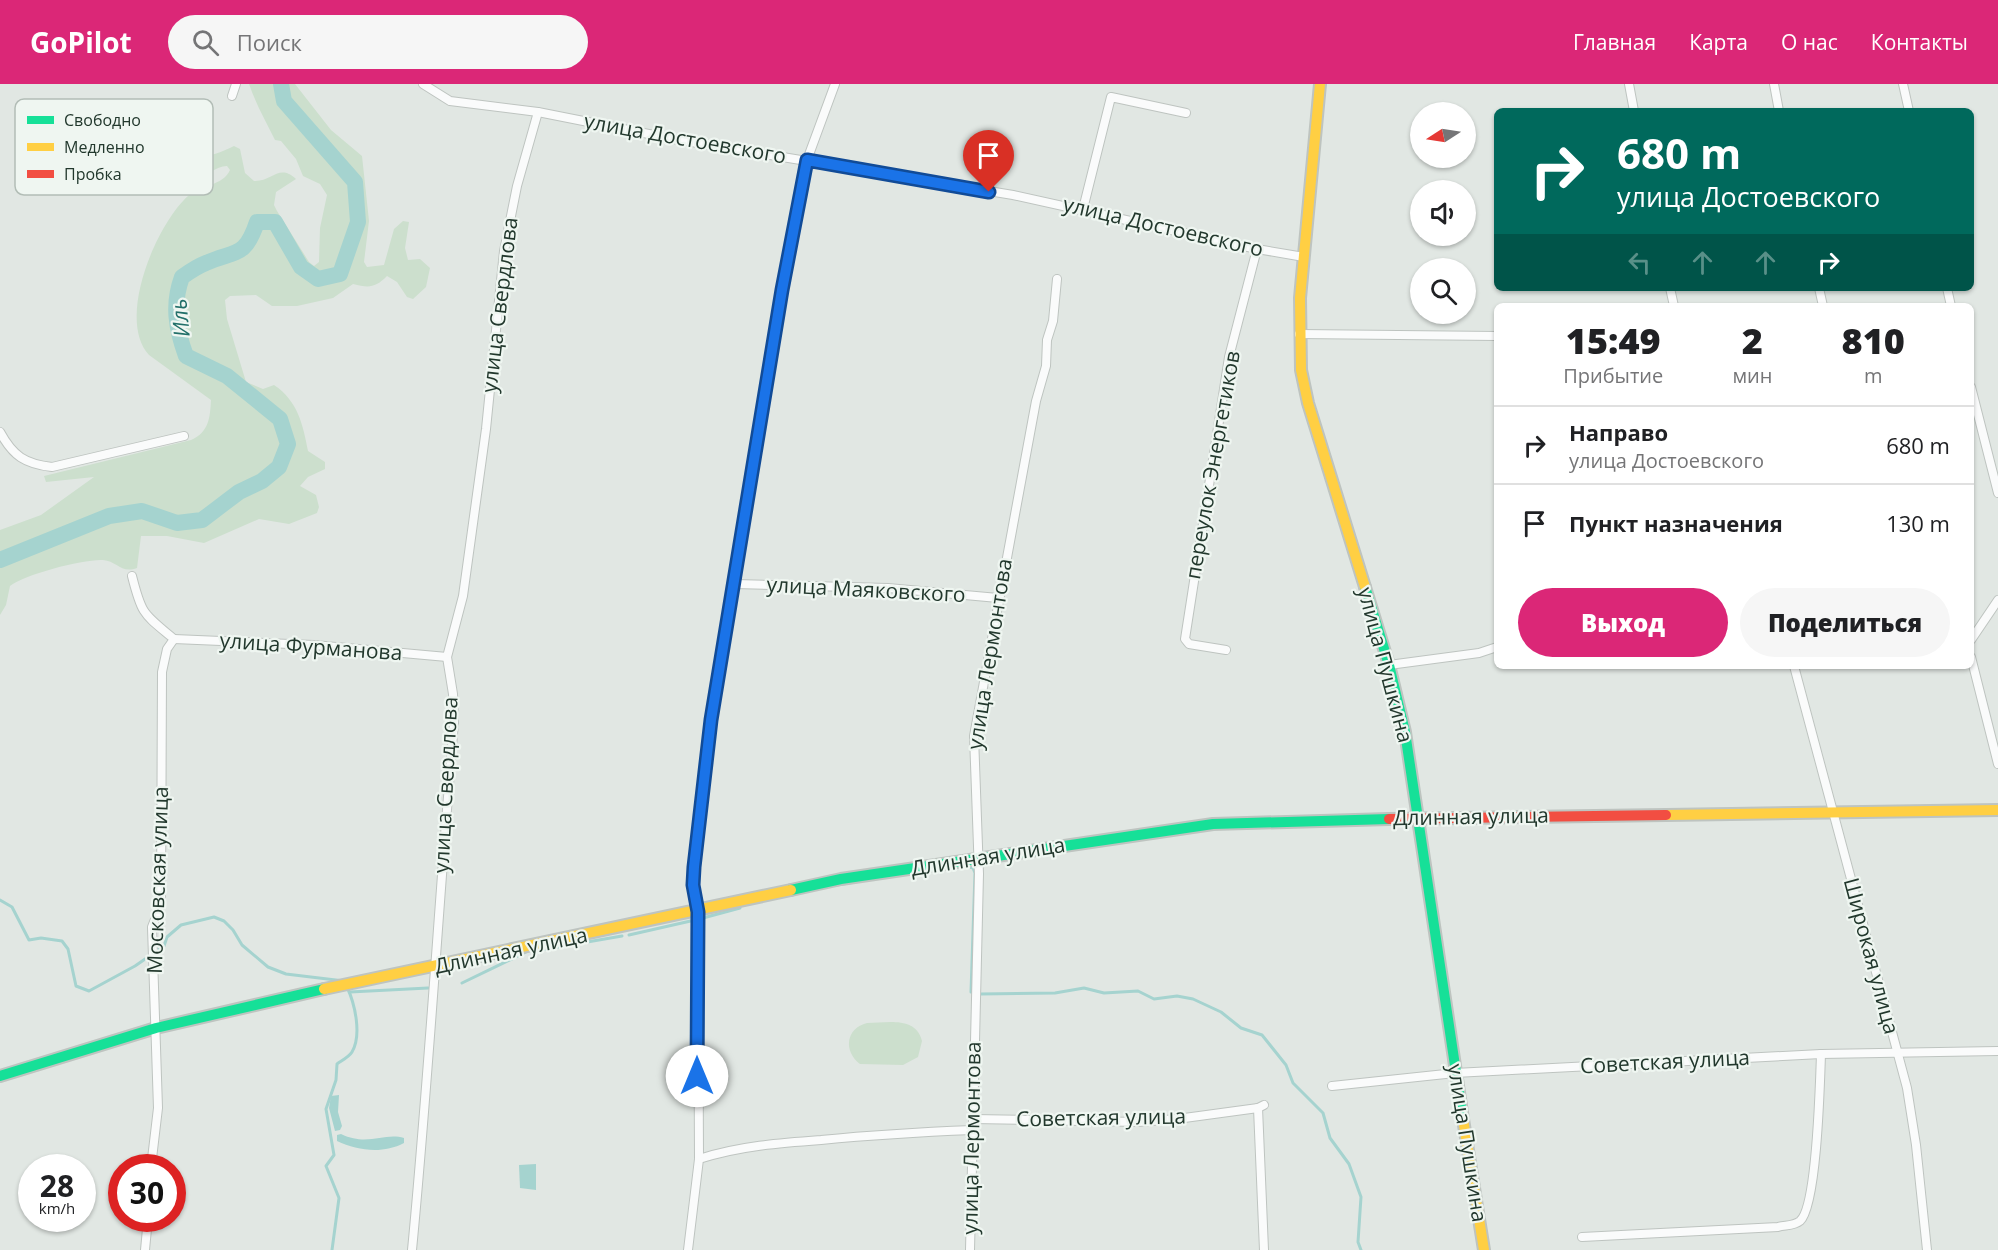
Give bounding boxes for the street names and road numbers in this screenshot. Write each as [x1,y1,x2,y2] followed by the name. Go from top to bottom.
[582,106,788,170] street label: улица Достоевского
[1060,189,1266,263] street label: улица Достоевского
[474,216,524,394] street label: улица Свердлова
[1178,348,1246,581] street label: переулок Энергетиков
[960,556,1018,751] street label: улица Лермонтова
[766,570,966,608] street label: улица Маяковского
[1352,584,1420,746] street label: улица Пушкина
[219,626,403,666] street label: улица Фурманова
[426,696,464,874] street label: улица Свердлова
[140,786,174,974] street label: Московская улица
[1393,801,1549,831] street label: Длинная улица
[909,830,1067,882] street label: Длинная улица
[1838,874,1906,1037] street label: Широкая улица
[432,920,590,980] street label: Длинная улица
[955,1041,987,1235] street label: улица Лермонтова
[1579,1043,1751,1079] street label: Советская улица
[1442,1062,1494,1224] street label: улица Пушкина
[1016,1102,1186,1132] street label: Советская улица

